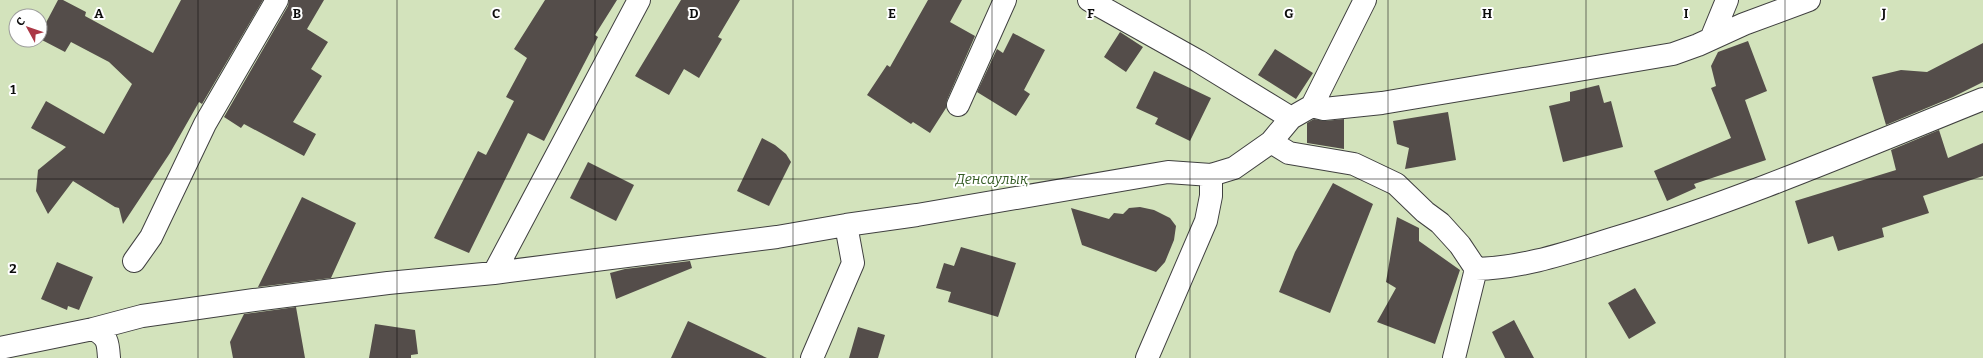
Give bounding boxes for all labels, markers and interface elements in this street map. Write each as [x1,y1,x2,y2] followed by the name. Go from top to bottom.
[94,6,104,21] text: A
[293,6,301,21] text: B
[492,6,500,21] text: C
[689,6,699,21] text: D
[888,6,896,21] text: E
[1087,6,1095,21] text: F
[1284,6,1294,21] text: G
[1482,6,1492,21] text: H
[1684,6,1689,21] text: I
[1881,6,1887,21] text: J
[8,8,48,48] north arrow
[14,15,28,29] text: С
[10,82,16,97] text: 1
[955,171,1028,188] park label: Денсаулық
[9,261,17,276] text: 2

